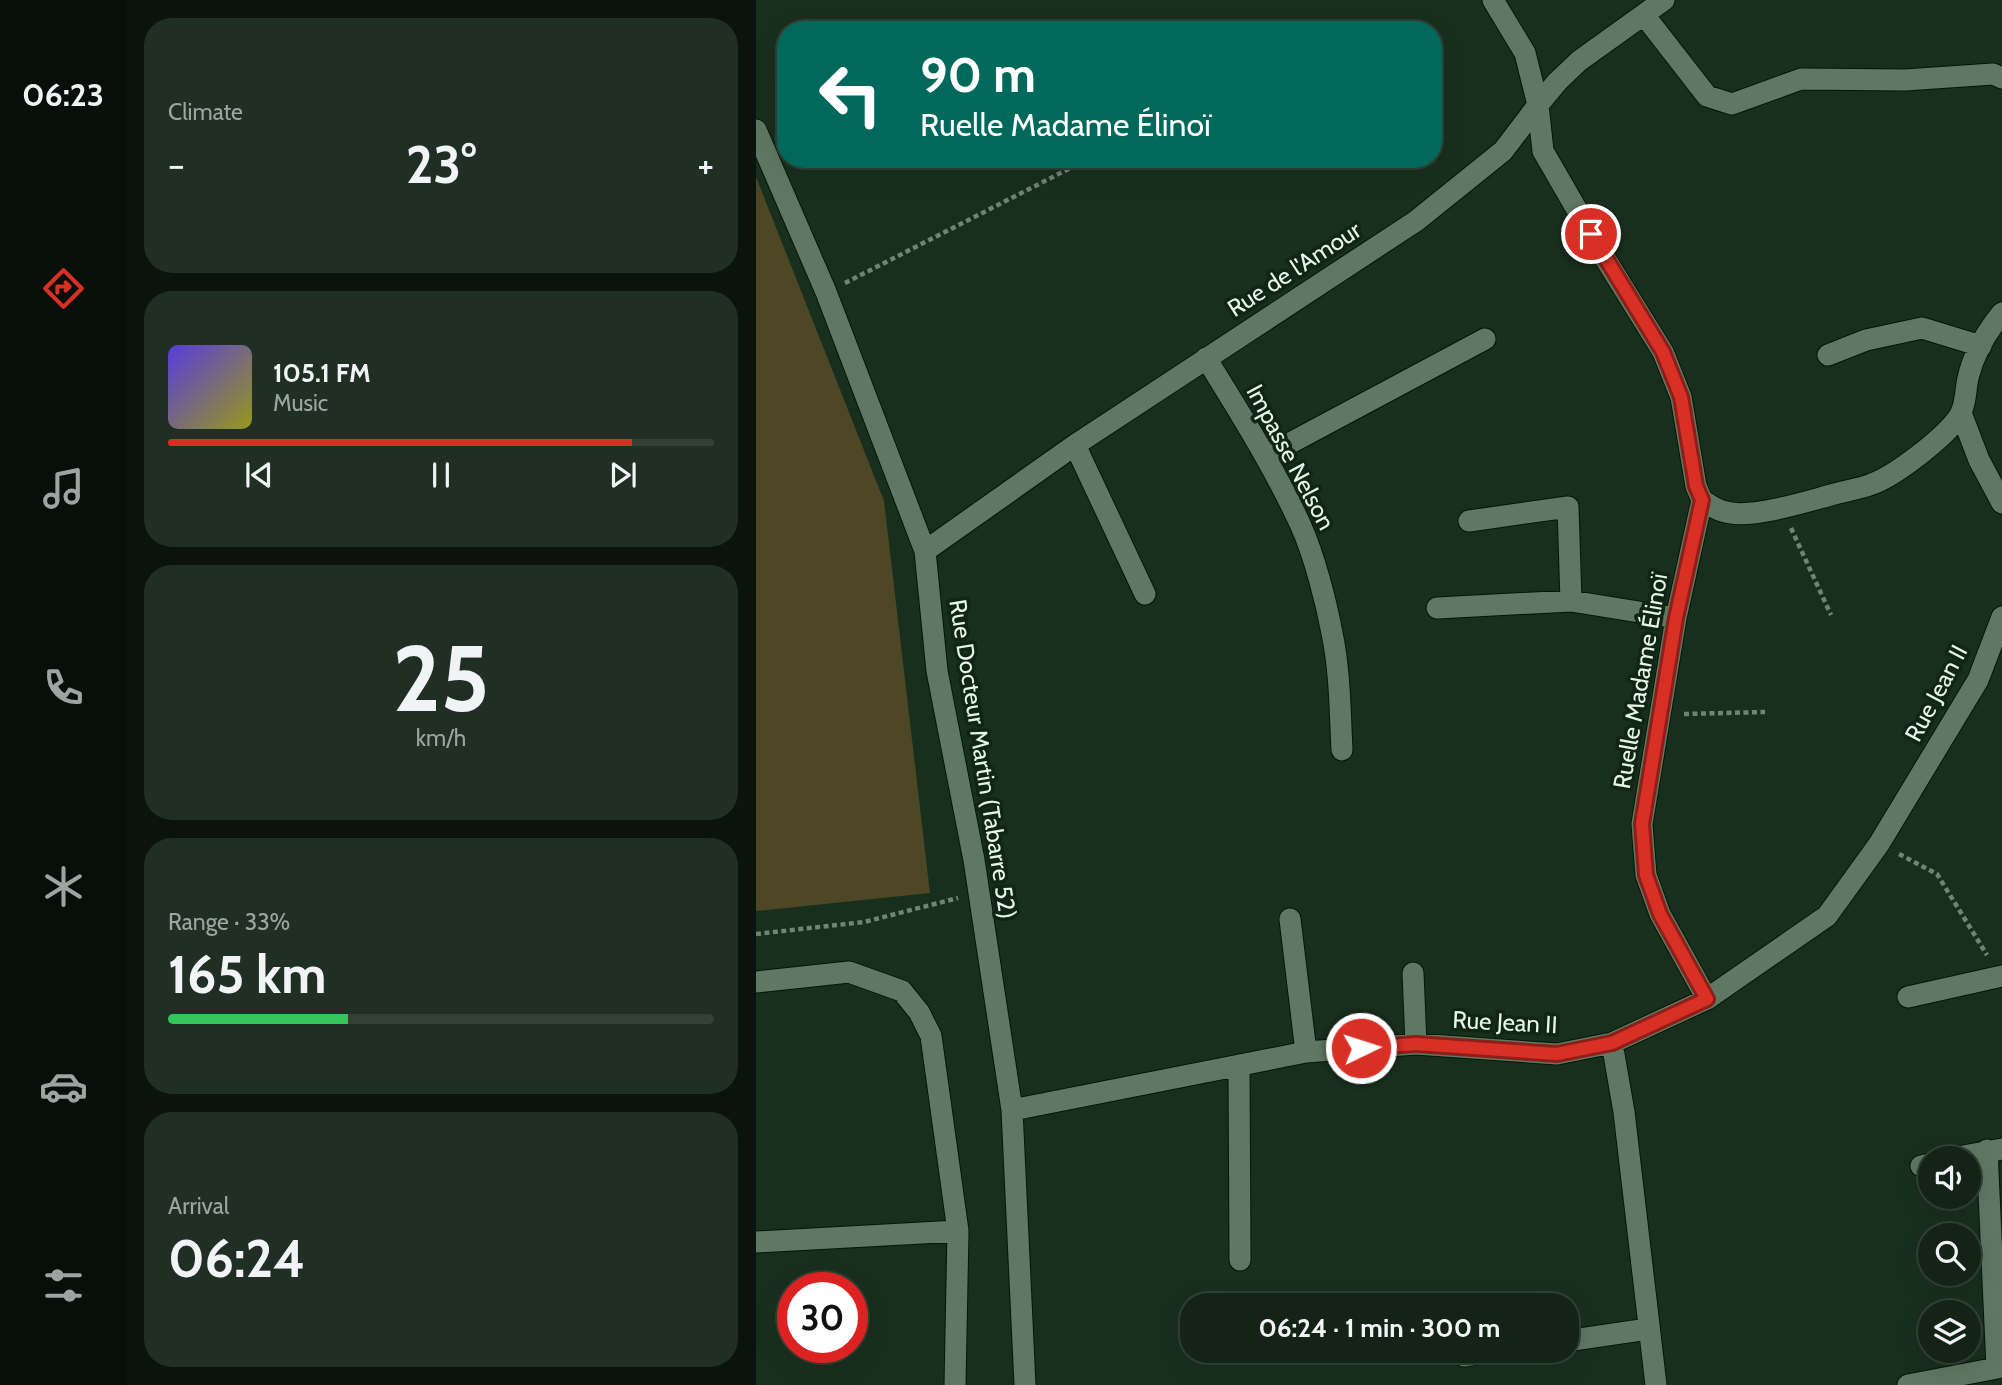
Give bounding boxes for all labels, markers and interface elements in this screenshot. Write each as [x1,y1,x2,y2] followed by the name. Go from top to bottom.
[920,45,1036,104] text: 90 m
[805,49,896,140] icon: left
[22,75,104,114] text: 06:23
[168,98,243,126] text: Climate
[920,105,1211,144] text: Ruelle Madame Élinoï
[406,133,476,196] text: 23°
[168,141,185,188] text: −
[697,141,714,188] text: +
[1561,204,1621,264] pin
[1222,215,1366,323] street label: Rue de l'Amour
[1572,215,1610,253] icon: arrive
[39,264,88,313] icon: directions
[273,357,371,389] text: 105.1 FM
[1241,379,1341,535] street label: Impasse Nelson
[273,389,328,417] text: Music
[240,456,278,494] icon: previous
[422,456,460,494] icon: pause
[604,456,642,494] icon: next
[39,464,88,513] icon: music
[1607,570,1673,791] street label: Ruelle Madame Élinoï
[943,597,1023,921] street label: Rue Docteur Martin (Tabarre 52)
[392,623,490,734] text: 25
[1899,640,1973,746] street label: Rue Jean II
[39,663,88,712] icon: phone
[416,724,466,752] text: km/h
[39,862,88,911] icon: climate
[168,908,290,936] text: Range · 33%
[168,943,326,1006] text: 165 km
[1452,1005,1558,1039] street label: Rue Jean II
[1324,1011,1398,1085] position arrow
[39,1062,88,1111] icon: car
[1918,1146,1981,1363] map controls
[1918,1146,1981,1209] button: sound
[168,1192,229,1220] text: Arrival
[1918,1223,1981,1286] button: search
[168,1227,305,1290] text: 06:24
[39,1261,88,1310] icon: filters
[777,1272,868,1363] speed limit sign: 30
[1918,1300,1981,1363] button: layers
[1259,1312,1500,1344] text: 06:24 · 1 min · 300 m

